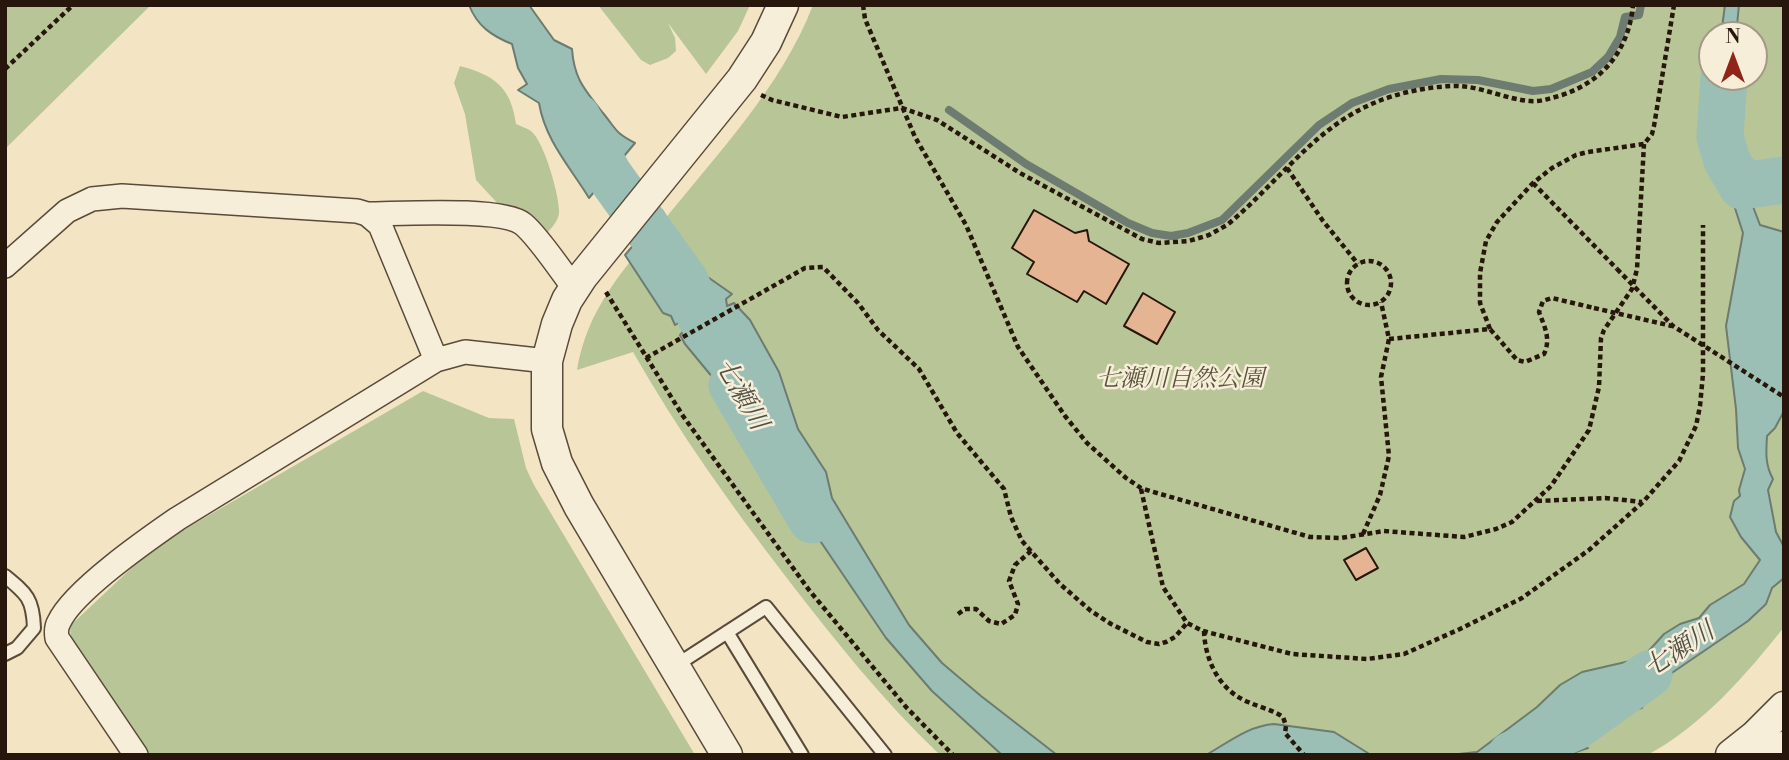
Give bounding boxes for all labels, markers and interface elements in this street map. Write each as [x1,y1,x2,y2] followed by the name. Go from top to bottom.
[1698,21,1768,91] north arrow
[1725,25,1741,49] text: N
[707,353,773,437] water label: 七瀬川
[1096,366,1264,394] park label: 七瀬川自然公園
[1639,617,1721,685] water label: 七瀬川

